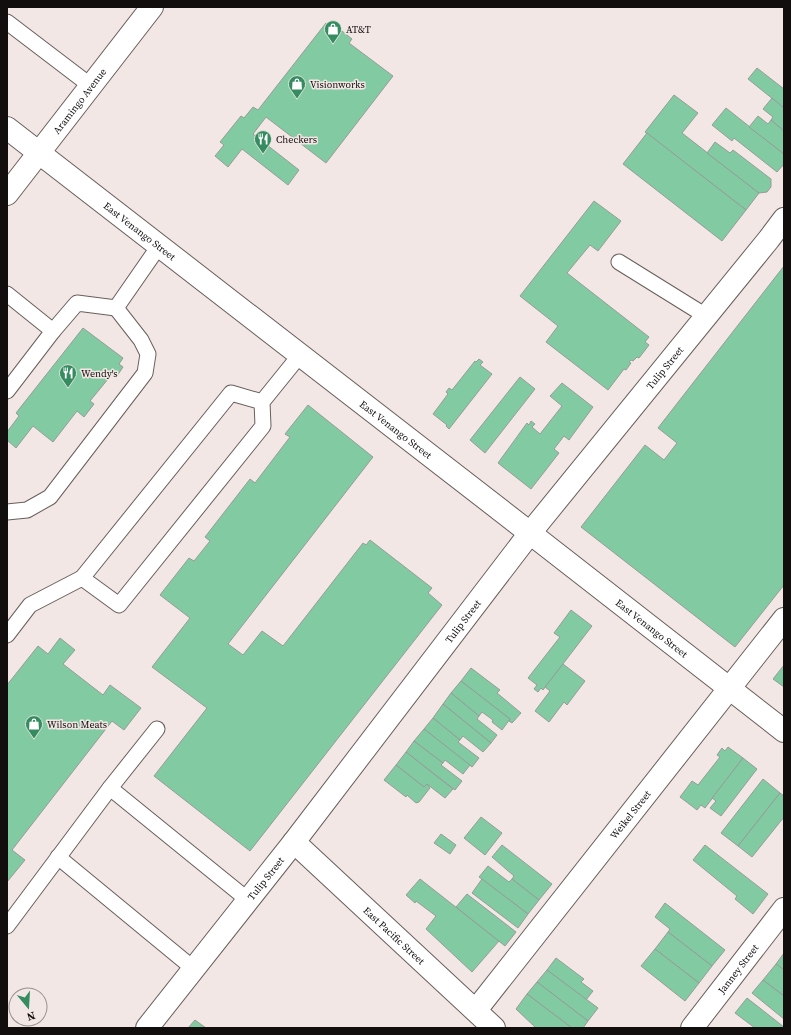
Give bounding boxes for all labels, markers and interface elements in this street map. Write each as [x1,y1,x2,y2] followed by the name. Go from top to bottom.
[323,19,343,44] shop icon: AT&T
[346,23,371,36] place label: AT&T
[50,65,109,136] street label: Aramingo Avenue
[287,74,307,99] shop icon: Visionworks
[310,78,365,91] place label: Visionworks
[253,129,273,154] restaurant icon: Checkers
[276,133,317,146] place label: Checkers
[101,199,179,263] street label: East Venango Street
[643,343,686,392] street label: Tulip Street
[58,363,78,388] restaurant icon: Wendy's
[81,367,118,380] place label: Wendy's
[357,397,435,462] street label: East Venango Street
[442,596,484,646] street label: Tulip Street
[613,596,691,661] street label: East Venango Street
[24,714,44,739] shop icon: Wilson Meats
[47,718,107,731] place label: Wilson Meats
[607,787,654,841] street label: Weikel Street
[244,853,287,902] street label: Tulip Street
[361,904,428,968] street label: East Pacific Street
[714,941,762,997] street label: Janney Street
[8,987,48,1027] north arrow
[25,1008,37,1024] text: N

